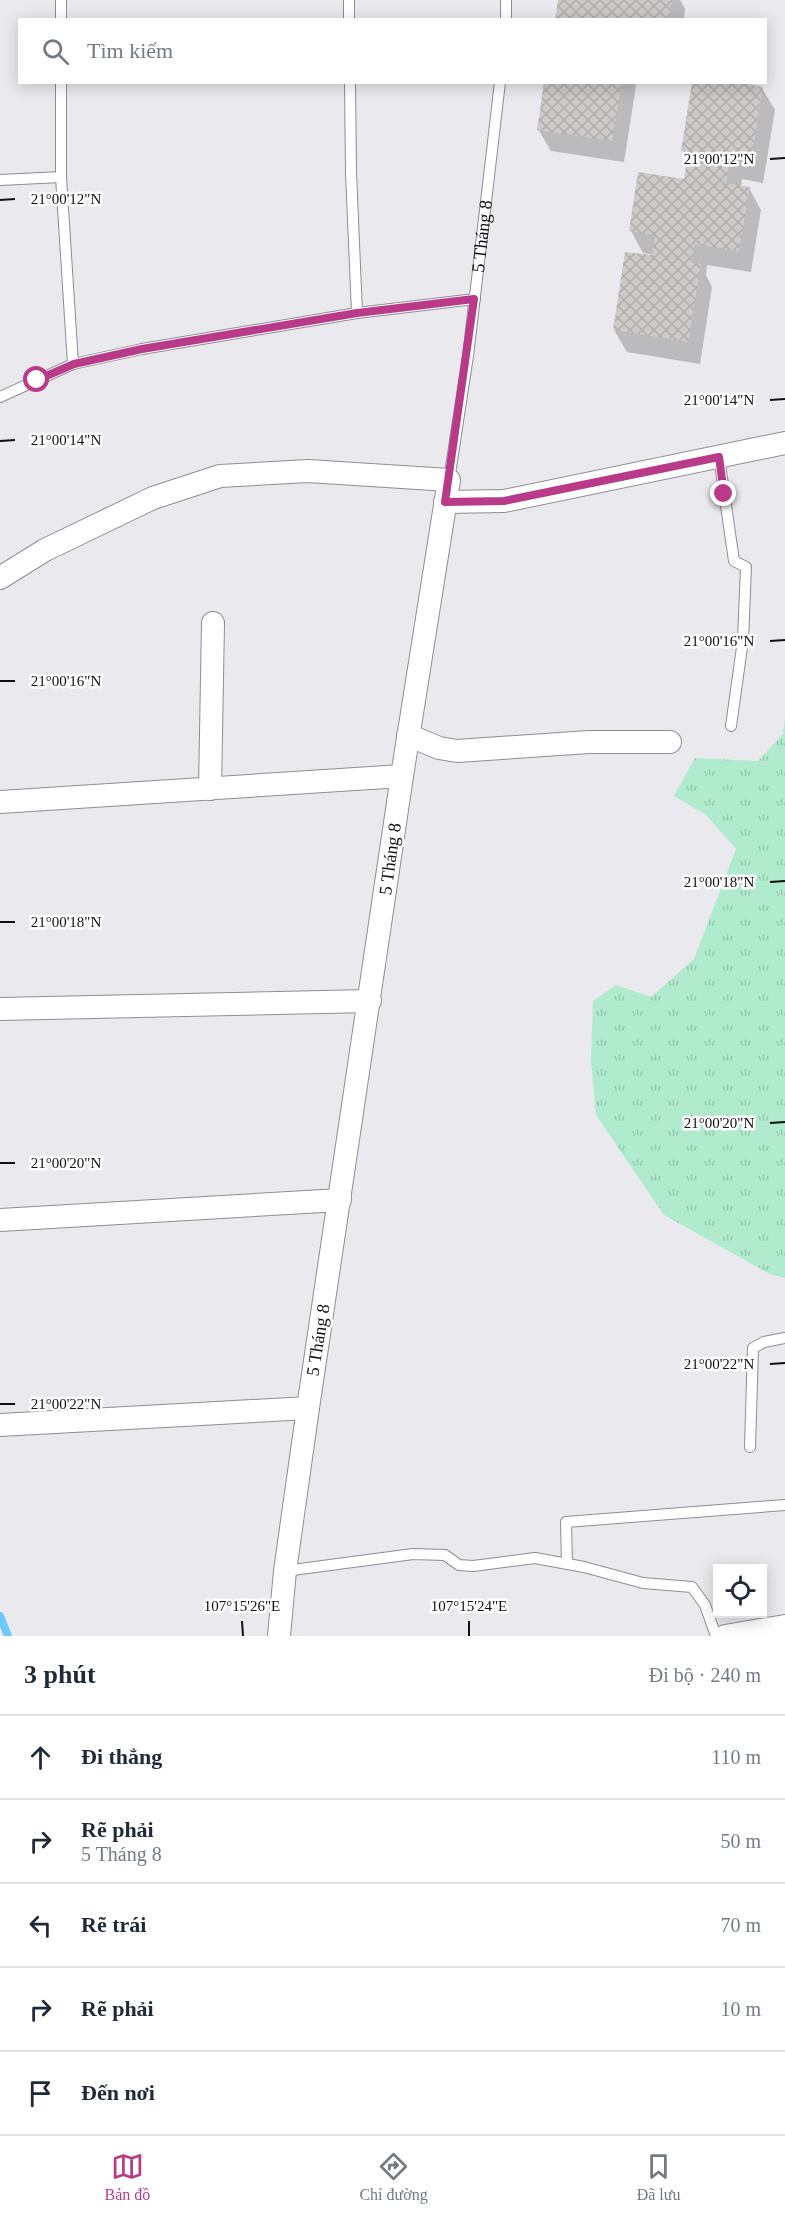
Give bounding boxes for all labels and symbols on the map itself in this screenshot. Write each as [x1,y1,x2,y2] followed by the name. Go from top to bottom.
[684,151,754,167] text: 21°00'12"N
[31,191,101,207] text: 21°00'12"N
[468,199,496,274] street label: 5 Tháng 8
[23,366,49,392] route start
[684,392,754,408] text: 21°00'14"N
[31,432,101,448] text: 21°00'14"N
[710,480,736,506] route end
[684,633,754,649] text: 21°00'16"N
[31,673,101,689] text: 21°00'16"N
[375,822,405,896] street label: 5 Tháng 8
[684,874,754,890] text: 21°00'18"N
[31,914,101,930] text: 21°00'18"N
[684,1115,754,1131] text: 21°00'20"N
[31,1155,101,1171] text: 21°00'20"N
[302,1303,334,1377] street label: 5 Tháng 8
[684,1356,754,1372] text: 21°00'22"N
[31,1396,101,1412] text: 21°00'22"N
[204,1598,280,1614] text: 107°15'26"E
[431,1598,507,1614] text: 107°15'24"E

